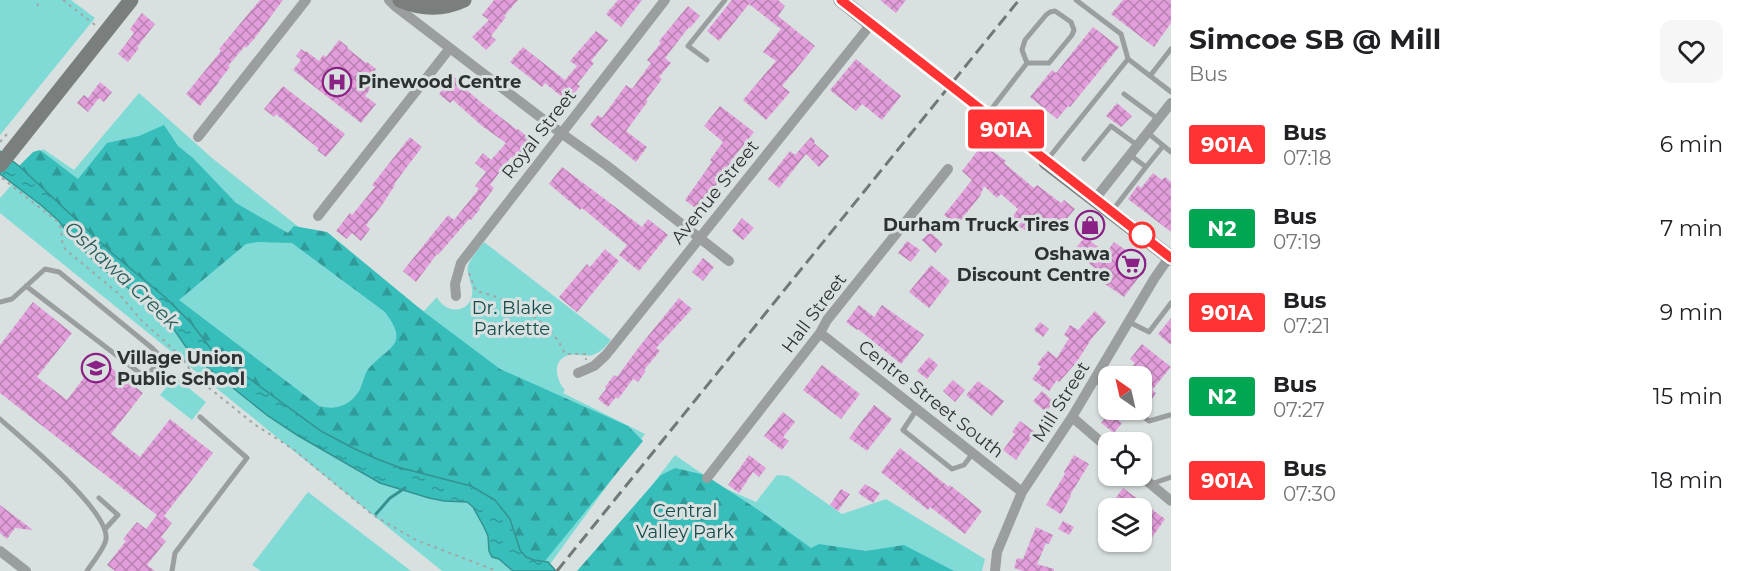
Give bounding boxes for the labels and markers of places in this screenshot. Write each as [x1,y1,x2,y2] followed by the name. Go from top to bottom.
[321,66,353,98] hospital icon: Pinewood Centre
[358,71,521,93] place label: Pinewood Centre
[1074,209,1106,241] shop icon: Durham Truck Tires
[883,214,1069,236] place label: Durham Truck Tires
[1129,222,1155,248] unlabelled marker
[957,243,1110,286] place label: Oshawa Discount Centre
[1115,248,1147,280] supermarket icon: Oshawa Discount Centre
[116,347,245,390] place label: Village Union Public School
[80,352,112,384] school or university icon: Village Union Public School

